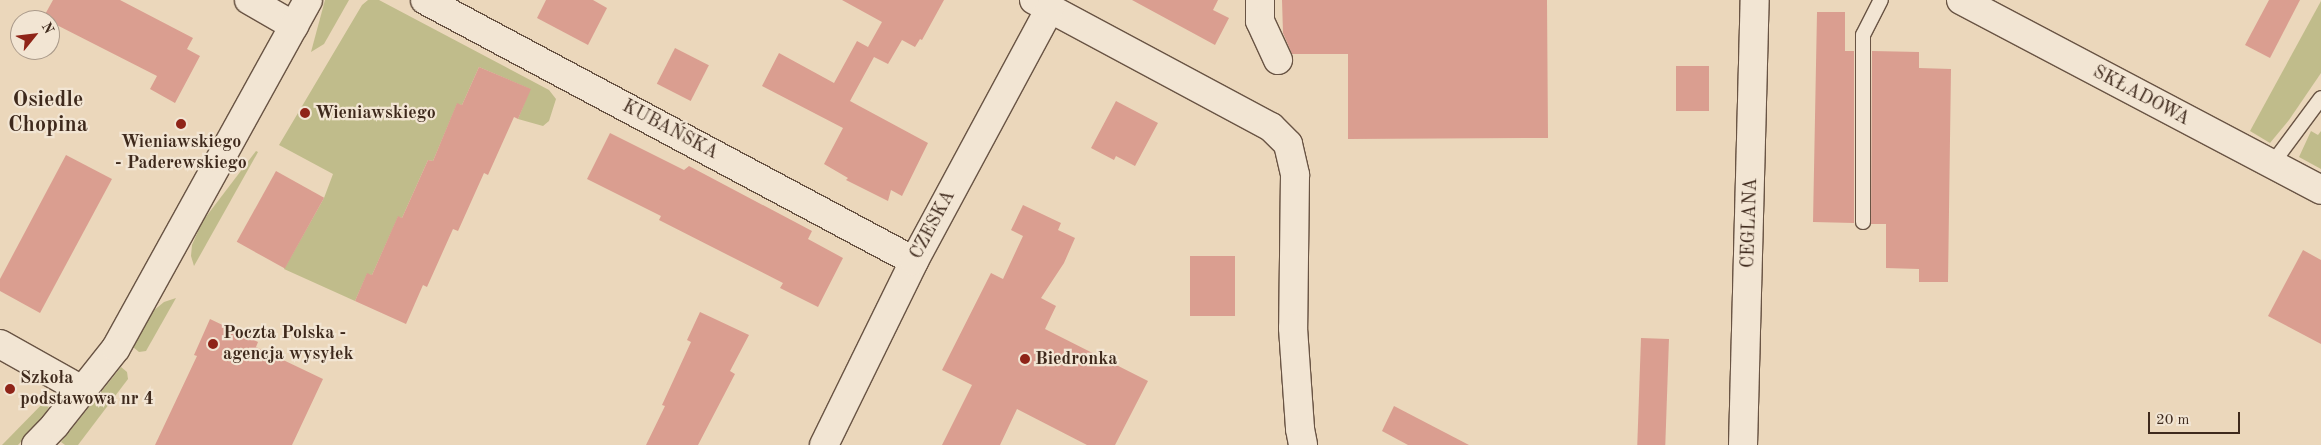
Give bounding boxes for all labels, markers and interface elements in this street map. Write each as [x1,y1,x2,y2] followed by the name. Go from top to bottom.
[10,10,60,60] north arrow
[39,20,56,36] text: N
[2089,61,2193,131] street label: SKŁADOWA
[8,87,88,138] district label: Osiedle Chopina
[618,96,722,164] street label: KUBAŃSKA
[315,102,436,124] place label: Wieniawskiego
[299,107,311,119] marker: Wieniawskiego
[175,118,187,130] marker: Wieniawskiego - Paderewskiego
[115,132,247,174] place label: Wieniawskiego - Paderewskiego
[1738,178,1762,268] street label: CEGLANA
[906,187,960,263] street label: CZESKA
[223,323,354,366] place label: Poczta Polska - agencja wysyłek
[207,338,219,350] marker: Poczta Polska - agencja wysyłek
[1035,348,1117,370] place label: Biedronka
[1019,353,1031,365] marker: Biedronka
[20,368,154,410] place label: Szkoła podstawowa nr 4
[4,383,16,395] marker: Szkoła podstawowa nr 4
[2151,402,2244,434] scale bar
[2156,413,2190,428] text: 20 m

